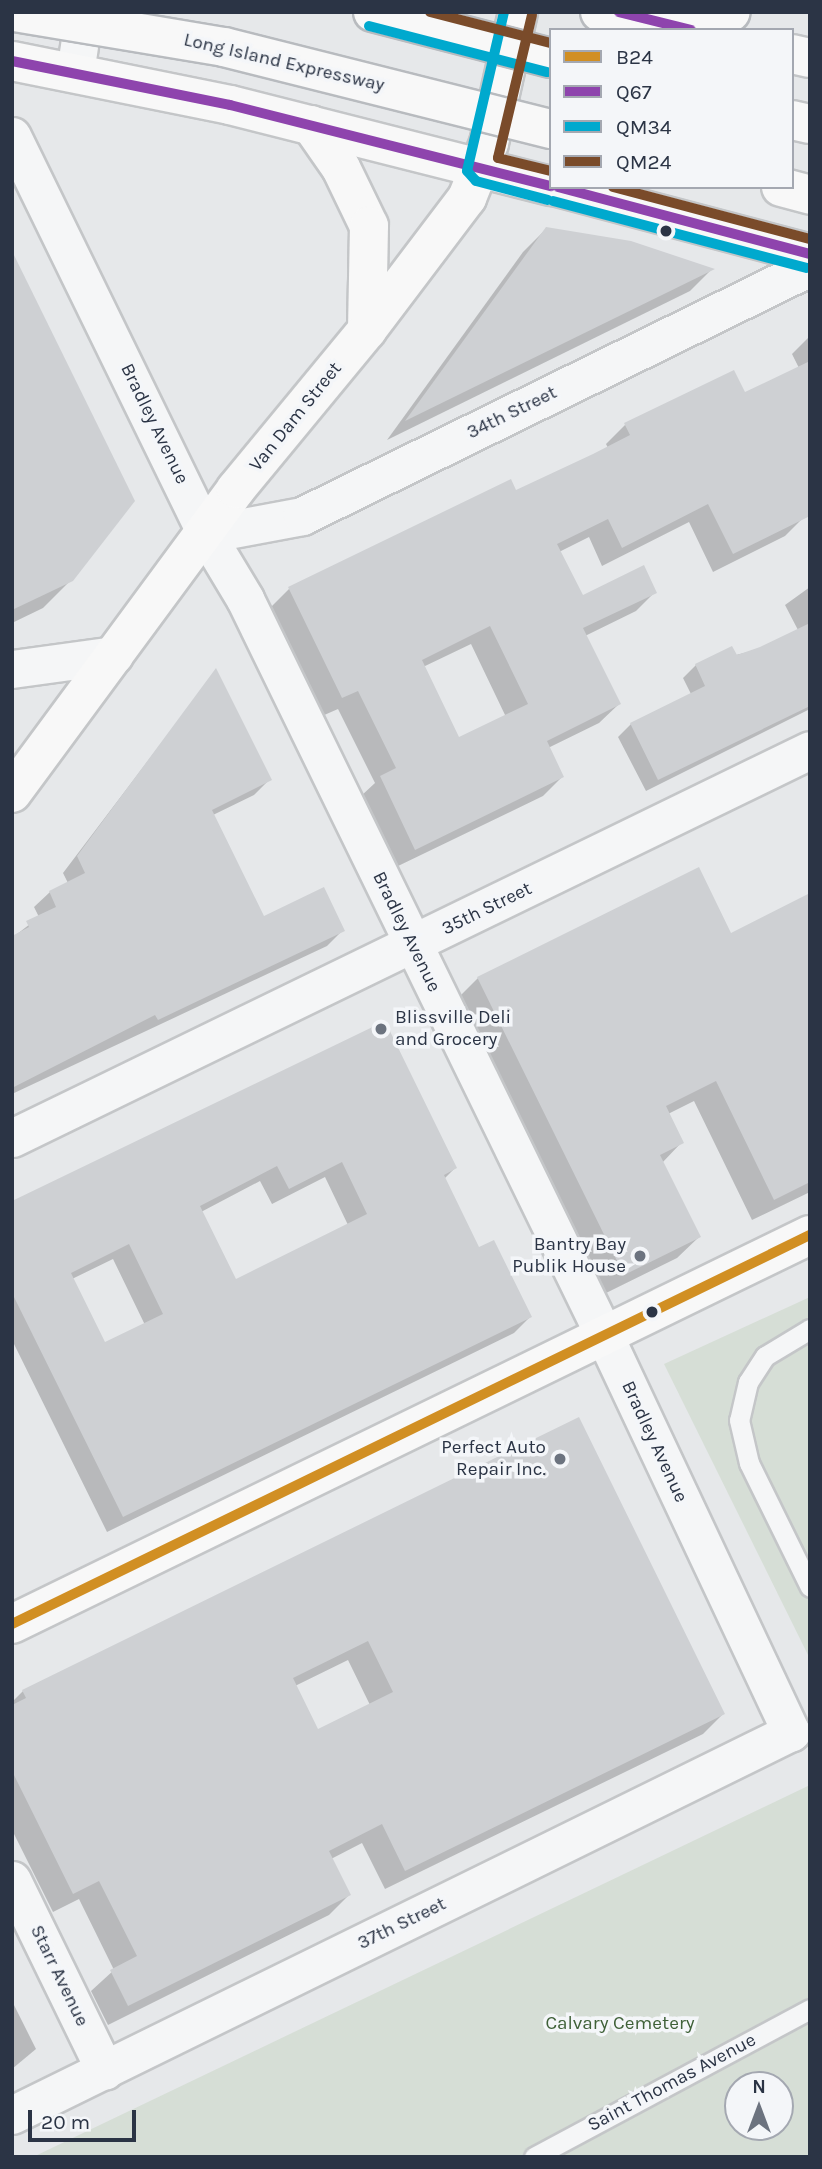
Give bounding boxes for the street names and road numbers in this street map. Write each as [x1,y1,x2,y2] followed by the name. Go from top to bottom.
[181,29,387,97] street label: Long Island Expressway
[245,358,347,476] street label: Van Dam Street
[115,360,193,488] street label: Bradley Avenue
[463,381,561,445] street label: 34th Street
[367,868,445,996] street label: Bradley Avenue
[438,877,536,941] street label: 35th Street
[616,1378,692,1506] street label: Bradley Avenue
[354,1893,450,1955] street label: 37th Street
[25,1922,93,2030] street label: Starr Avenue
[584,2029,760,2137] street label: Saint Thomas Avenue

